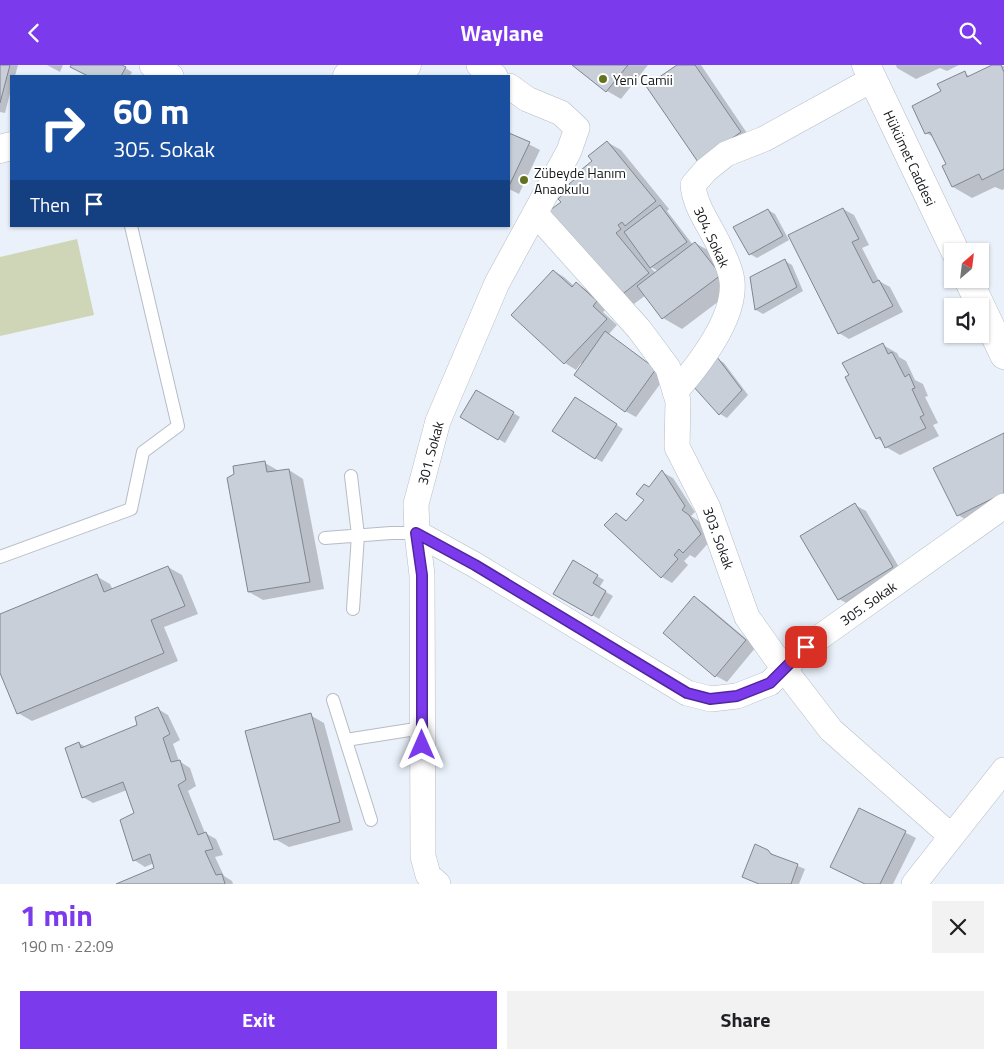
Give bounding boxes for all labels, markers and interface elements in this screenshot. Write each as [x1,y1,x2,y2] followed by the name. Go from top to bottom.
[461,16,543,50] text: Waylane
[20,19,48,47] icon: back
[956,19,984,47] icon: search
[613,69,673,90] place label: Yeni Camii
[597,73,609,85] marker: Yeni Camii
[113,84,189,138] text: 60 m
[30,95,95,160] icon: right
[879,107,941,209] street label: Hükümet Caddesi
[113,132,215,166] text: 305. Sokak
[534,162,626,199] place label: Zübeyde Hanım Anaokulu
[518,174,530,186] marker: Zübeyde Hanım Anaokulu
[30,190,70,219] text: Then
[80,190,108,218] icon: arrive
[689,203,735,271] street label: 304. Sokak
[944,243,989,287] north arrow
[944,243,989,343] map controls
[944,298,989,343] button: sound
[411,419,449,487] street label: 301. Sokak
[698,504,740,572] street label: 303. Sokak
[835,576,901,630] street label: 305. Sokak
[785,626,827,668] pin
[792,633,820,661] icon: arrive
[395,718,447,770] position arrow
[20,892,93,938] text: 1 min
[932,901,984,953] button: close
[20,934,114,958] text: 190 m · 22:09
[20,991,497,1049] button: Exit
[507,991,984,1049] button: Share

